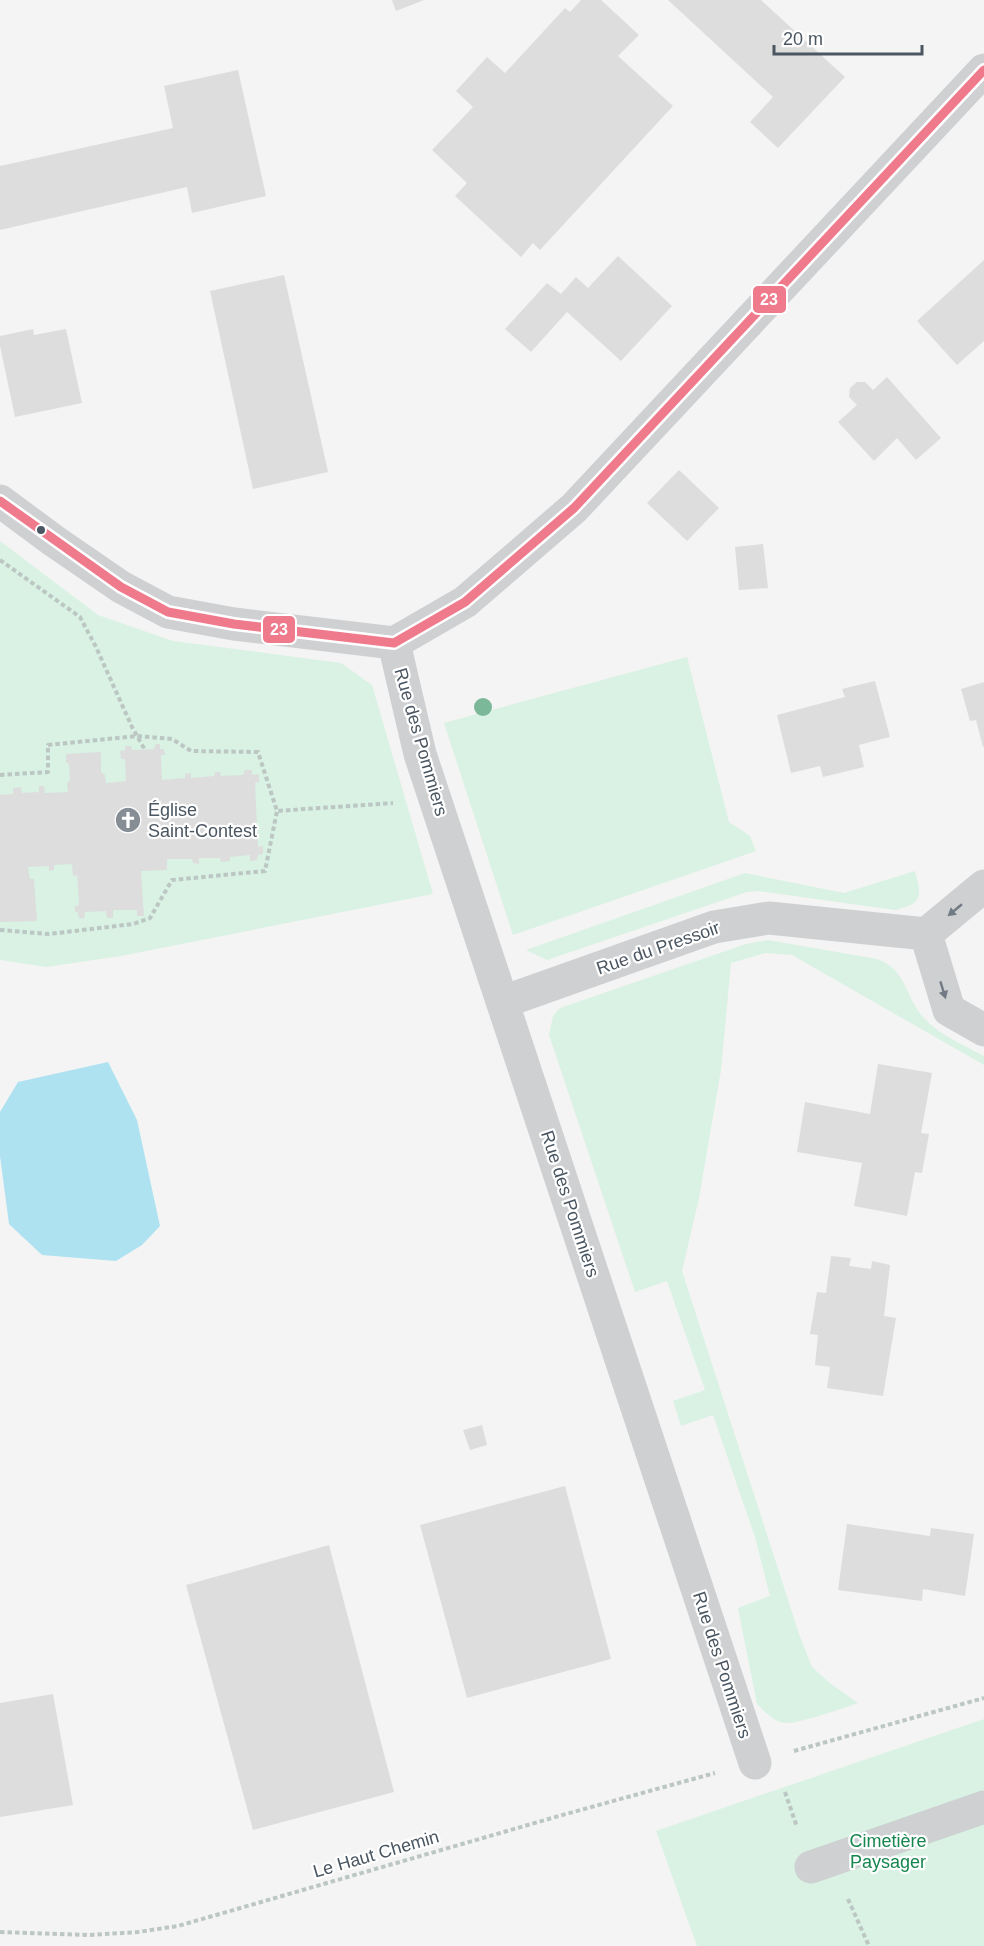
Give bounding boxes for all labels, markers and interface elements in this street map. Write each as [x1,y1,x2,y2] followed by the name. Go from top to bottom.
[774,18,922,56] scale bar
[783,29,823,49] text: 20 m
[752,285,787,314] line badge: 23
[760,291,778,308] text: 23
[35,524,47,536] unlabelled marker
[262,615,296,644] line badge: 23
[270,621,288,638] text: 23
[390,666,452,818] street label: Rue des Pommiers
[148,800,257,841] place label: Église Saint-Contest
[113,805,143,835] church icon: Église Saint-Contest
[948,903,963,916] one-way arrow
[594,918,722,978] street label: Rue du Pressoir
[939,982,948,1000] one-way arrow
[537,1128,603,1280] street label: Rue des Pommiers
[689,1589,755,1741] street label: Rue des Pommiers
[311,1826,441,1882] street label: Le Haut Chemin
[849,1831,927,1872] park label: Cimetière Paysager

